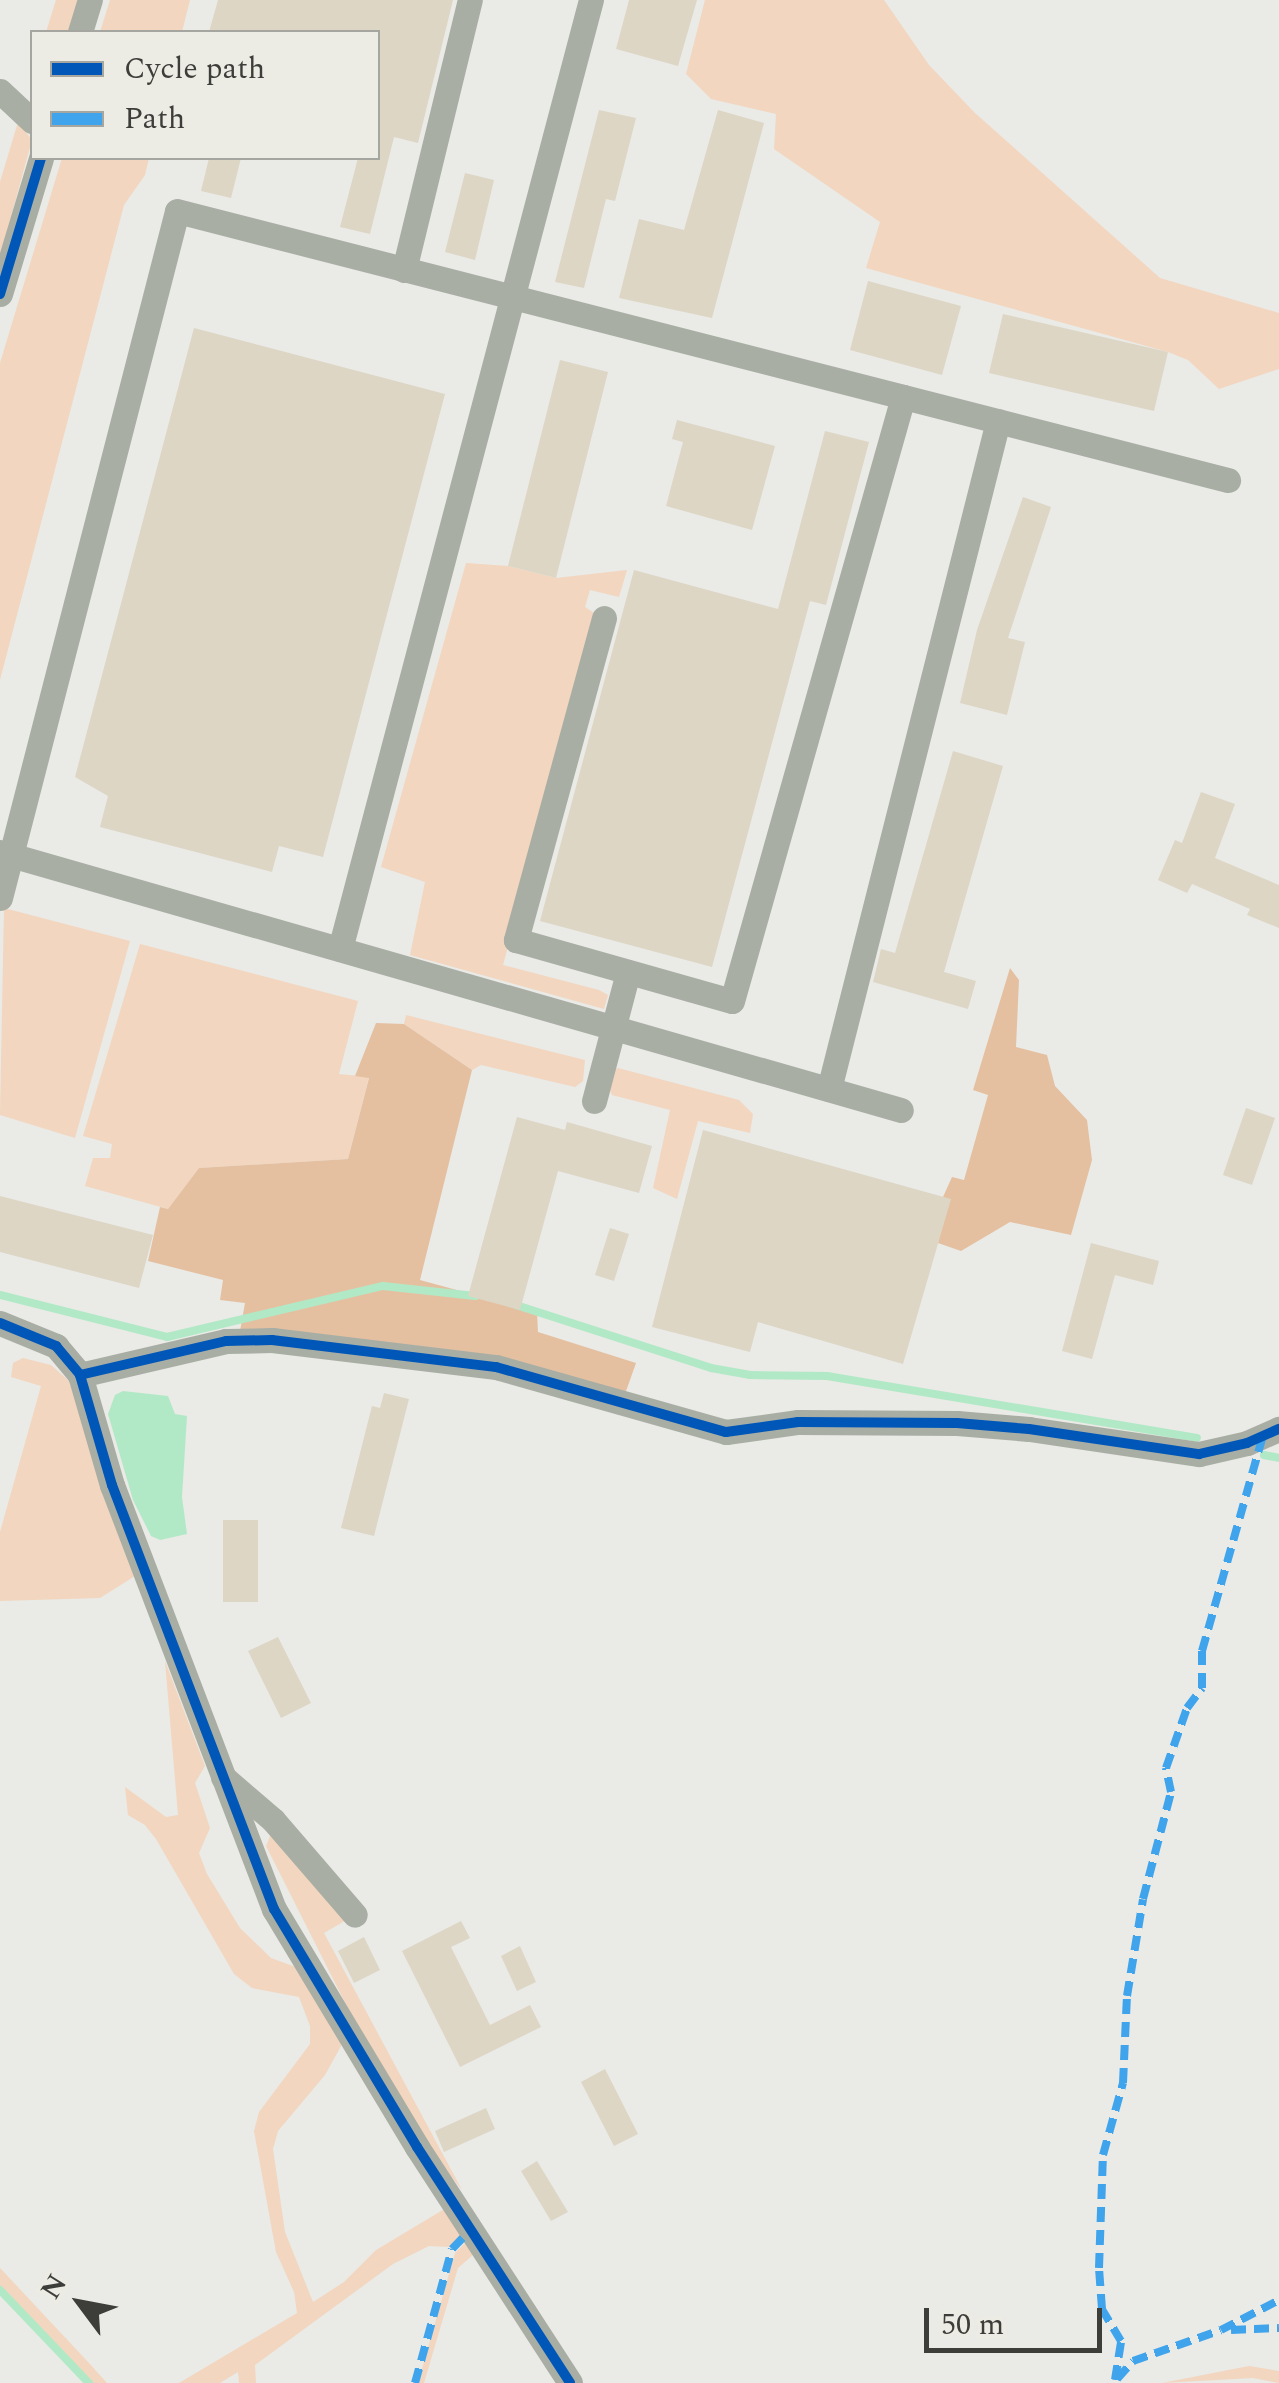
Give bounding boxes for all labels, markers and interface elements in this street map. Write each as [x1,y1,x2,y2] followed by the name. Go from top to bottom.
[30,30,380,160] legend
[124,46,265,92] text: Cycle path
[124,96,185,142] text: Path
[30,2253,130,2353] north arrow
[30,2266,78,2308] text: N
[929,2288,1106,2350] scale bar
[941,2302,1004,2348] text: 50 m

